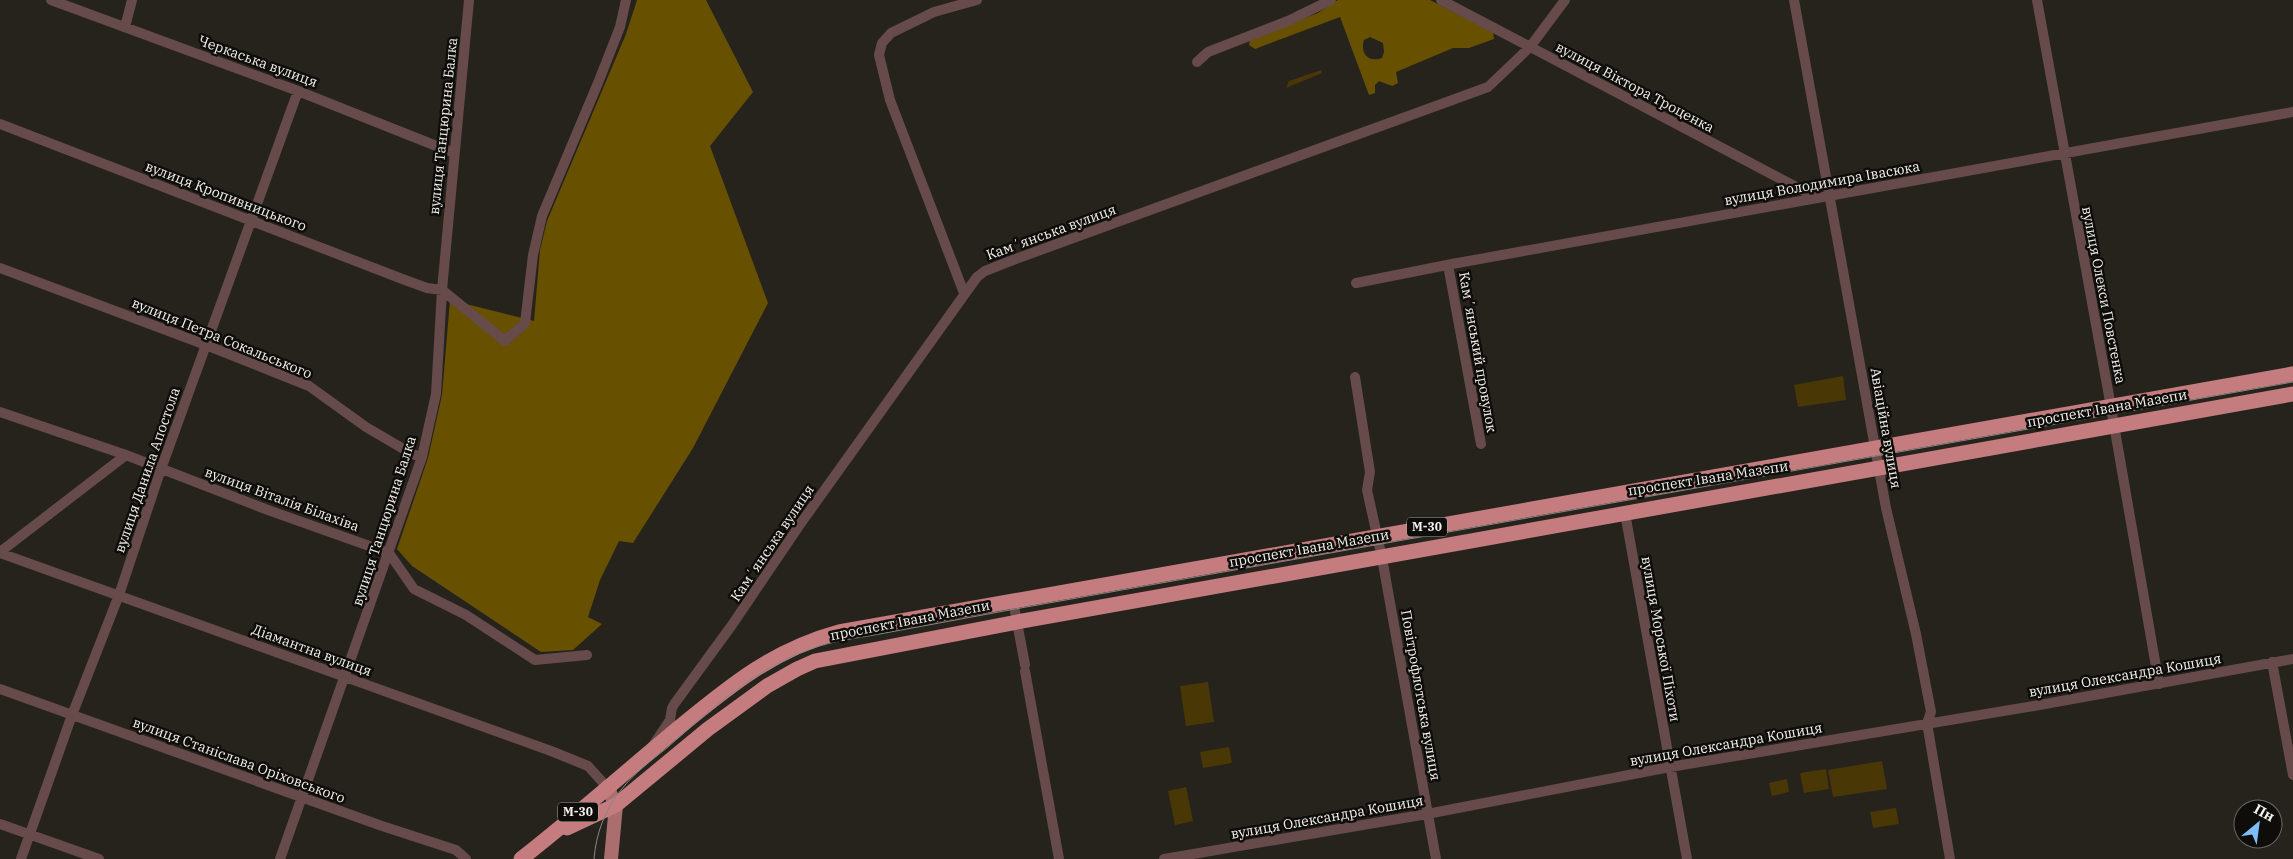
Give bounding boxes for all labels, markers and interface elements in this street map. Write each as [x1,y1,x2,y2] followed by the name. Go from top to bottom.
[196,31,320,91] street label: Черкаська вулиця
[425,36,461,215] street label: вулиця Танцюрина Балка
[1553,38,1718,137] street label: вулиця Віктора Троценка
[143,157,309,235] street label: вулиця Кропивницького
[1723,157,1922,209] street label: вулиця Володимира Івасюка
[984,200,1118,264] street label: Камʼянська вулиця
[2078,205,2130,386] street label: вулиця Олекси Повстенка
[1455,270,1501,434] street label: Камʼянський провулок
[129,294,315,382] street label: вулиця Петра Сокальського
[1867,366,1905,490] street label: Авіаційна вулиця
[110,385,184,555] street label: вулиця Данила Апостола
[2026,385,2188,431] street label: проспект Івана Мазепи
[348,433,420,608] street label: вулиця Танцюрина Балка
[1626,456,1790,500] street label: проспект Івана Мазепи
[202,463,362,535] street label: вулиця Віталія Білахіва
[726,481,818,605] street label: Камʼянська вулиця
[1407,518,1447,536] road number: М-30
[1228,525,1390,571] street label: проспект Івана Мазепи
[1638,555,1684,723] street label: вулиця Морської Піхоти
[829,596,991,644] street label: проспект Івана Мазепи
[1397,608,1445,782] street label: Повітрофлотська вулиця
[250,620,374,680] street label: Діамантна вулиця
[2027,649,2223,701] street label: вулиця Олександра Кошиця
[130,713,348,807] street label: вулиця Станіслава Оріховського
[1628,718,1824,770] street label: вулиця Олександра Кошиця
[1229,791,1425,843] street label: вулиця Олександра Кошиця
[2233,799,2283,849] north arrow
[2251,800,2278,826] text: Пн
[558,802,598,822] road number: М-30

